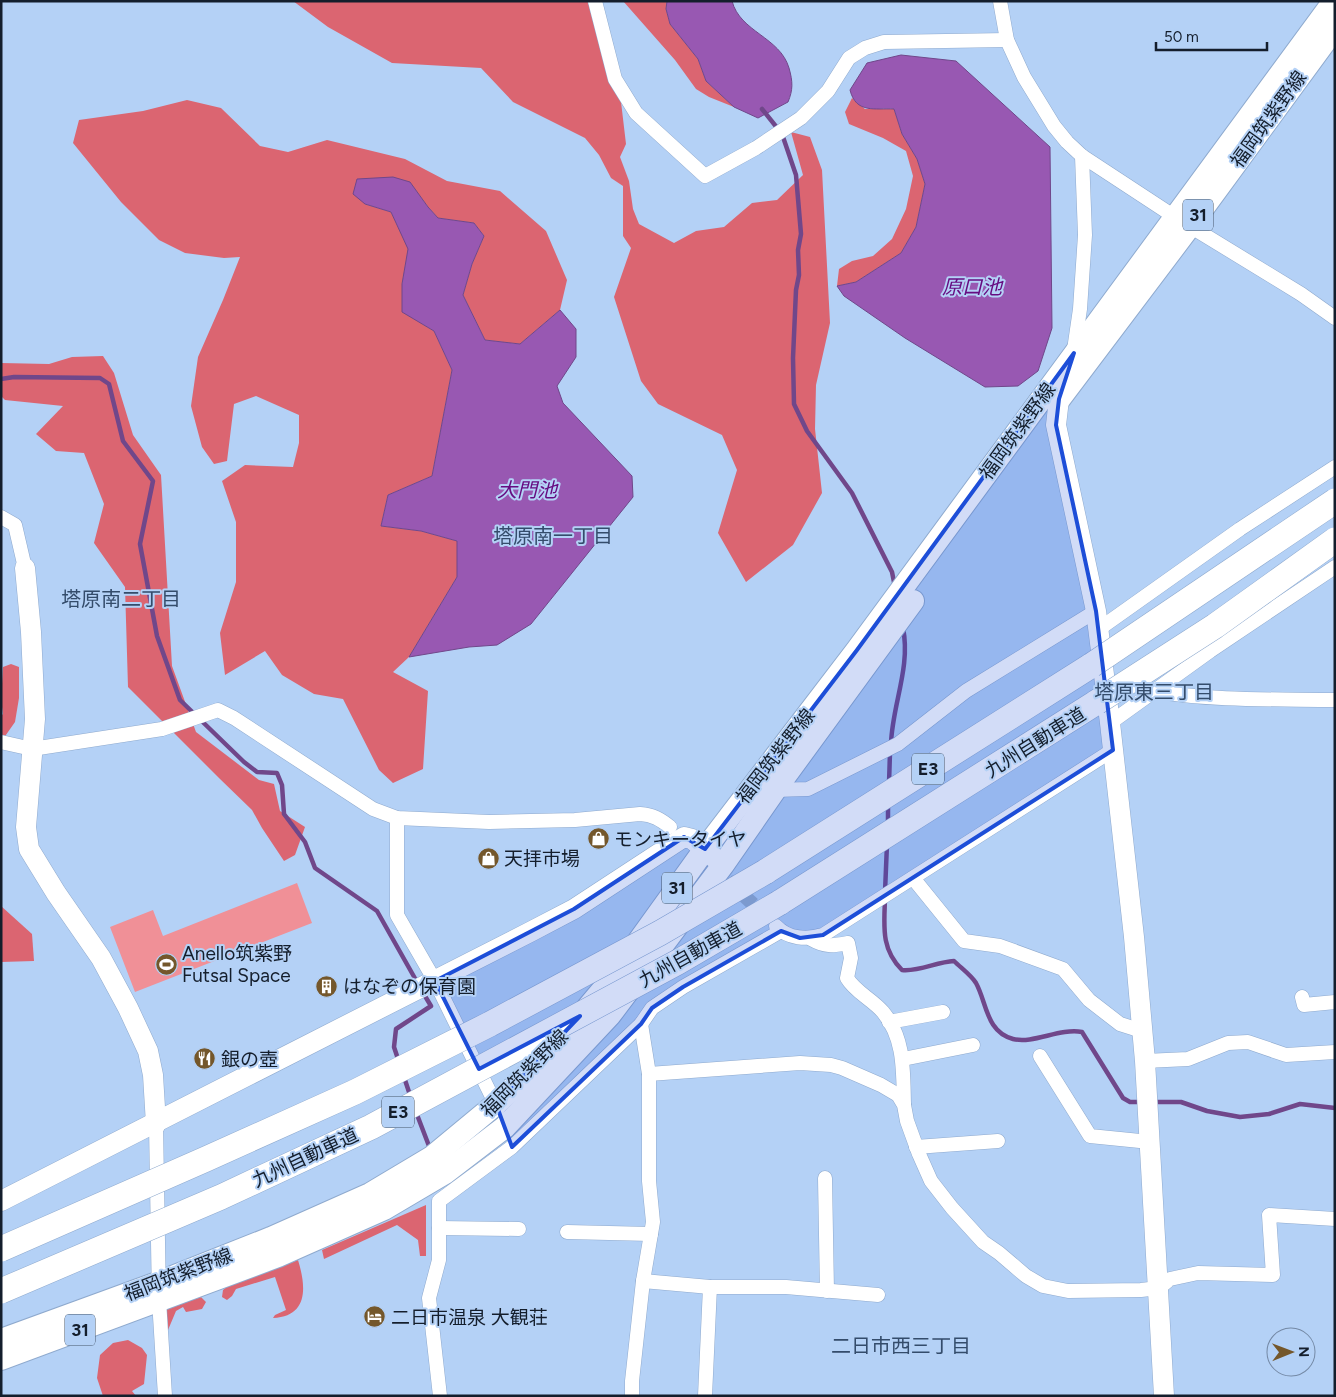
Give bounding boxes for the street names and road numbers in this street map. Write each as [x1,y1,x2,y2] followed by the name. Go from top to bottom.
[1226,66,1311,172] street label: 福岡筑紫野線
[1183,200,1213,230] road number: 31
[975,378,1060,484] street label: 福岡筑紫野線
[981,702,1090,782] street label: 九州自動車道
[731,704,820,808] street label: 福岡筑紫野線
[912,754,944,784] road number: E3
[662,872,692,904] road number: 31
[635,917,746,992] street label: 九州自動車道
[476,1025,573,1122] street label: 福岡筑紫野線
[382,1096,414,1128] road number: E3
[249,1123,362,1192] street label: 九州自動車道
[121,1243,236,1306] street label: 福岡筑紫野線
[65,1314,95,1346] road number: 31

